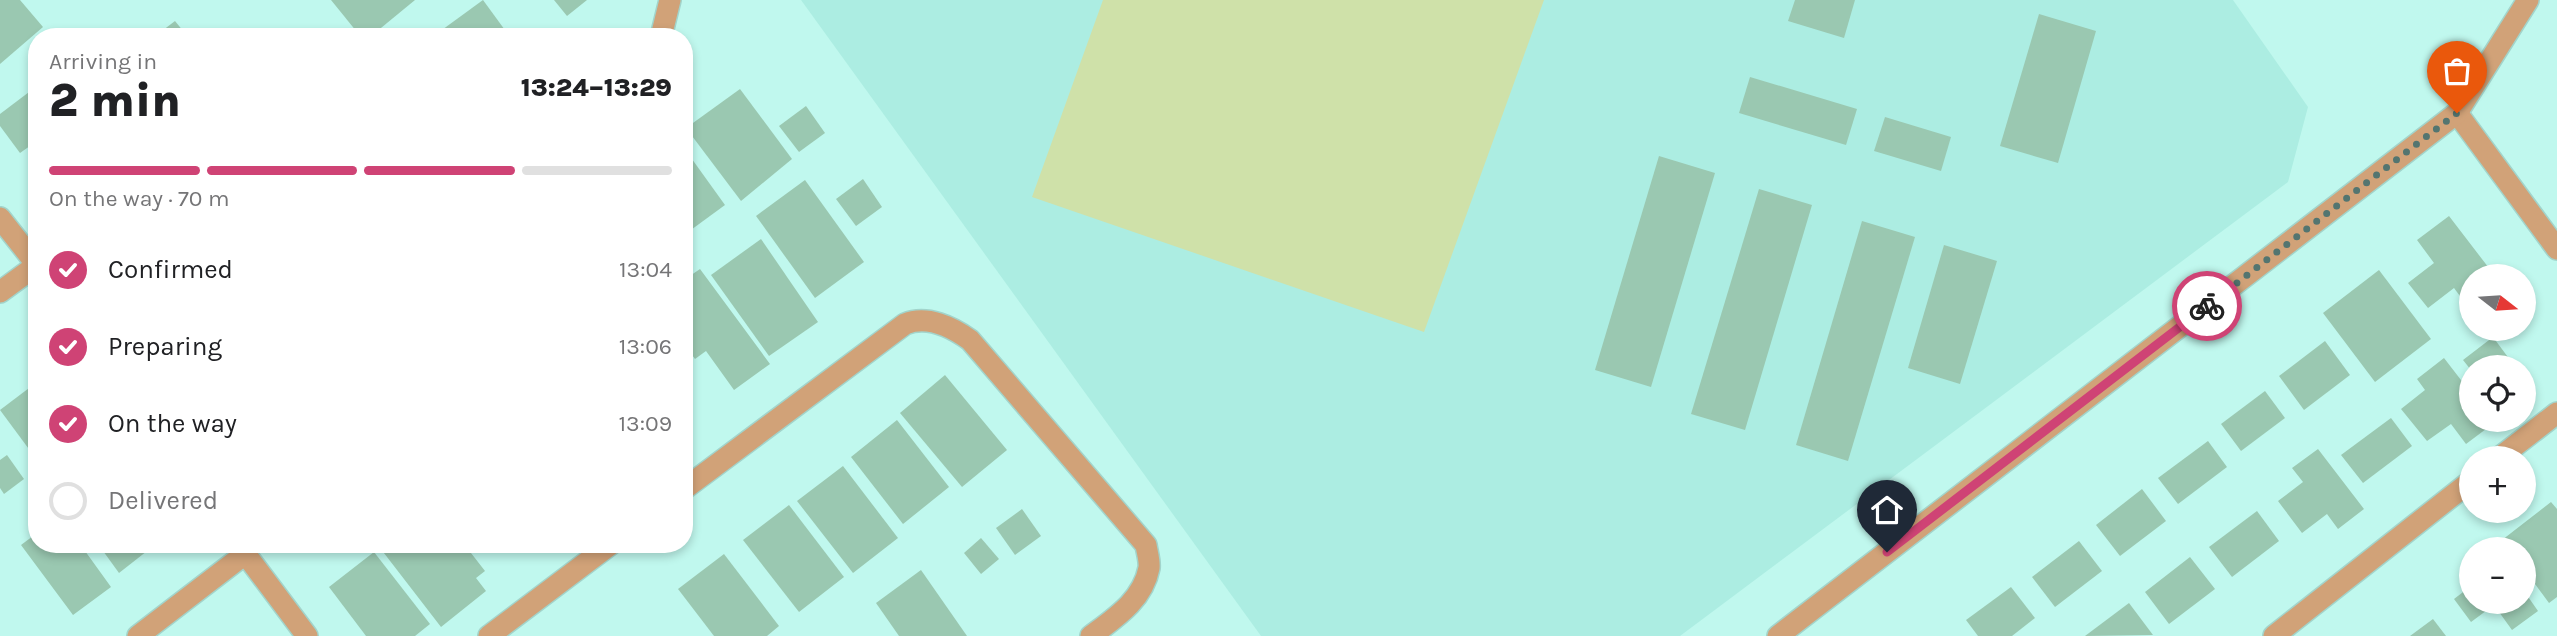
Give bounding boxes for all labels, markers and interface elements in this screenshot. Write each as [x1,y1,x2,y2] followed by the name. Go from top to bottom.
[2427,41,2487,113] pin
[49,48,157,75] text: Arriving in
[2438,52,2476,90] icon: bag
[521,72,672,103] text: 13:24–13:29
[49,74,181,128] text: 2 min
[49,185,229,212] text: On the way · 70 m
[49,251,87,289] icon: check
[108,254,233,285] text: Confirmed
[619,256,672,283] text: 13:04
[2459,264,2536,341] north arrow
[2459,264,2536,614] map controls
[2172,271,2242,341] courier
[2188,287,2226,325] icon: bike
[49,328,87,366] icon: check
[108,331,222,362] text: Preparing
[619,333,672,360] text: 13:06
[2459,355,2536,432] button: locate
[49,405,87,443] icon: check
[108,408,237,439] text: On the way
[619,410,672,437] text: 13:09
[2459,446,2536,523] button: +
[1857,480,1917,552] pin
[108,485,218,516] text: Delivered
[1868,491,1906,529] icon: home
[2459,537,2536,614] button: −

